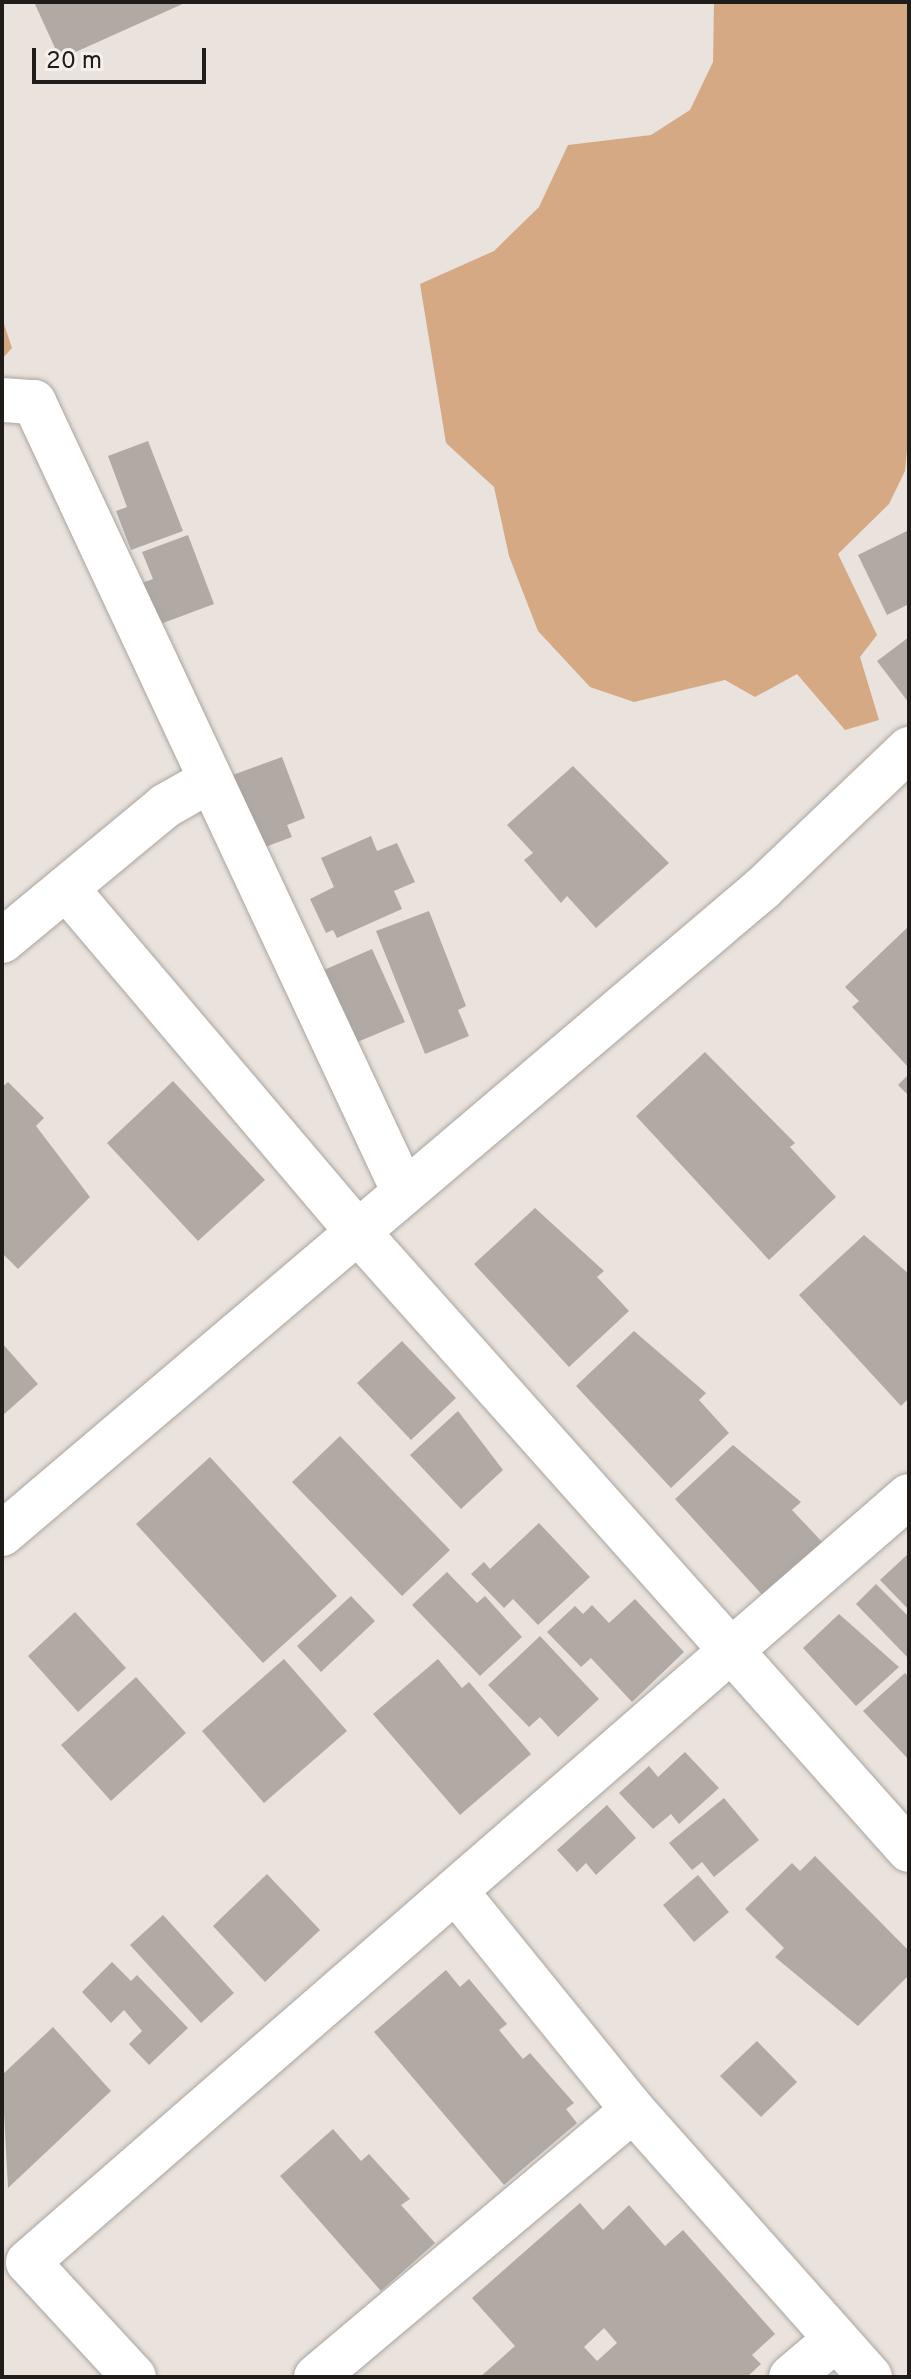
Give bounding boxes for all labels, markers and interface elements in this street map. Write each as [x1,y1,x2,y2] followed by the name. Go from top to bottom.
[36,32,210,82] scale bar
[46,47,102,77] text: 20 m

